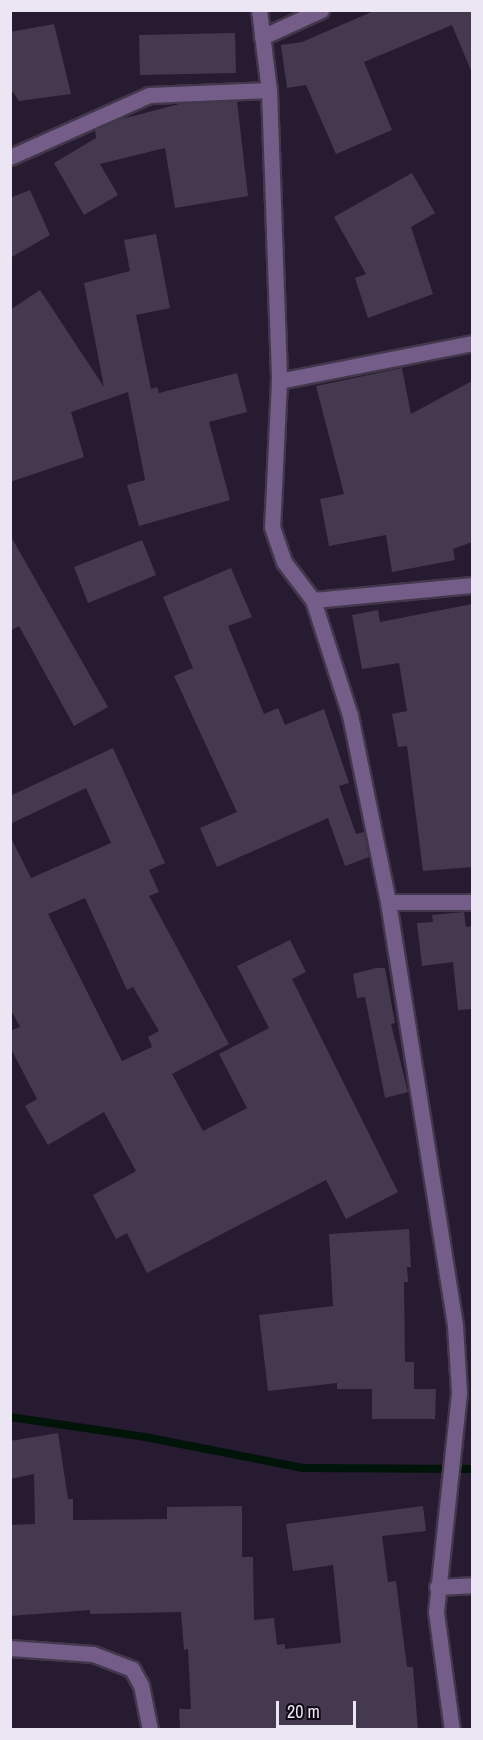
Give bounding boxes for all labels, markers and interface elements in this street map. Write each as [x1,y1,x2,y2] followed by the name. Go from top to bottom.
[279,1689,358,1727] scale bar
[287,1699,320,1724] text: 20 m

